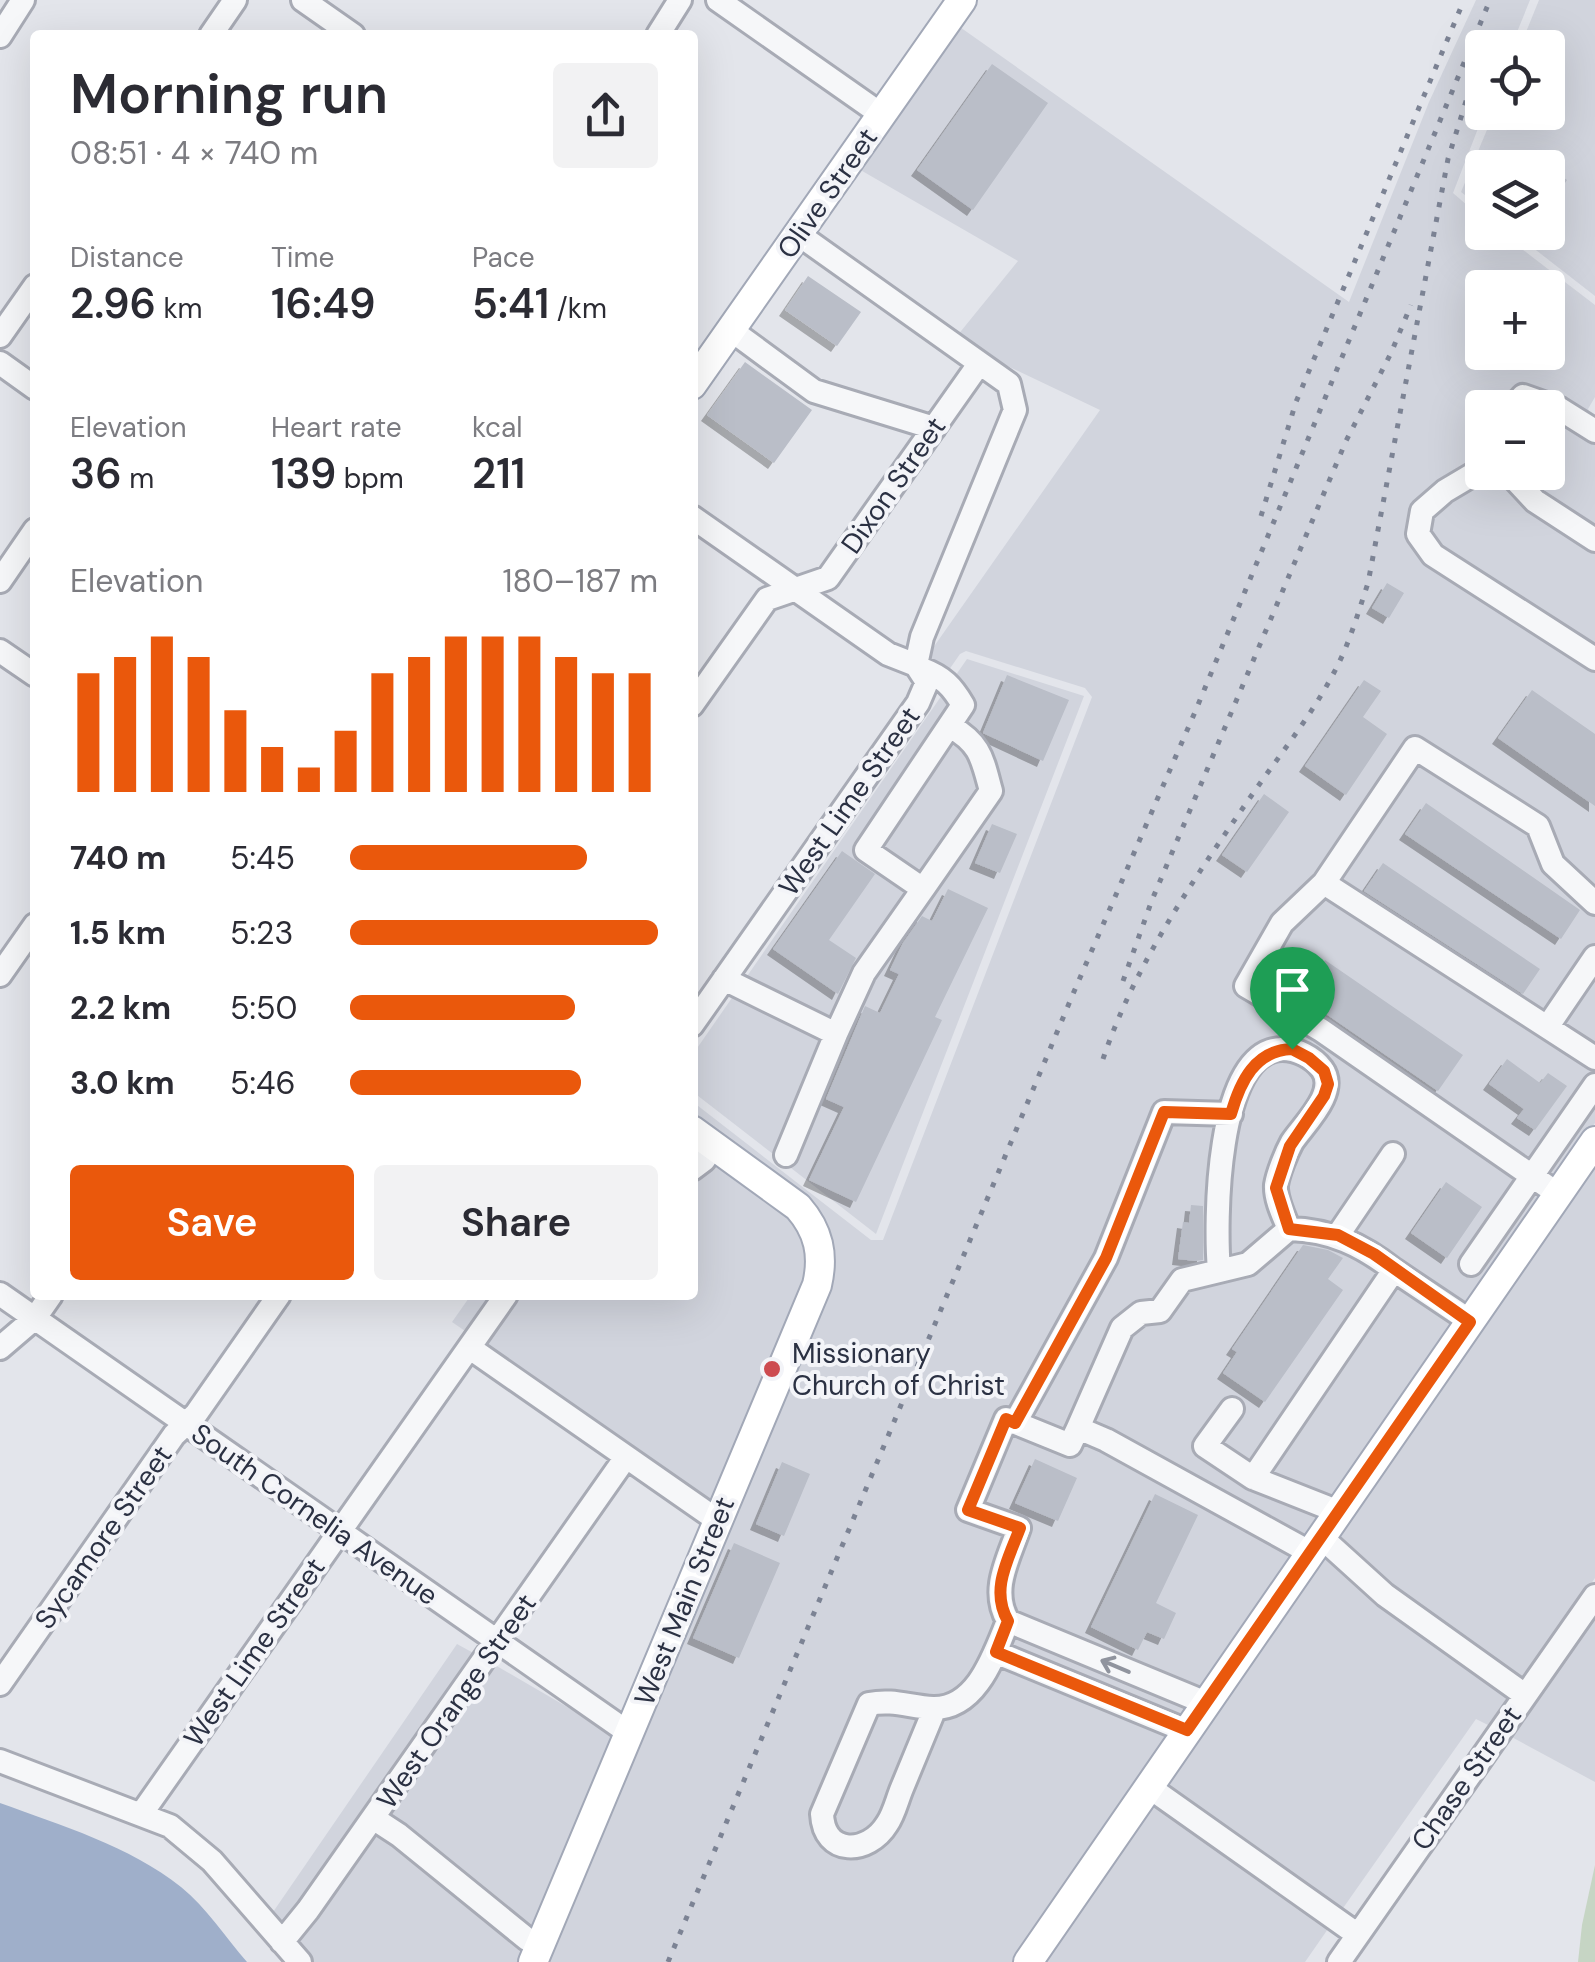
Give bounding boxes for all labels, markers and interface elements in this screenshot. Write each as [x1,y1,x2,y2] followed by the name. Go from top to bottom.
[1465,30,1565,490] map controls
[1465,30,1565,130] button: locate
[70,58,388,130] text: Morning run
[553,63,658,168] button: share
[769,121,886,266] street label: Olive Street
[70,132,318,174] text: 08:51 · 4 × 740 m
[1465,150,1565,250] button: layers
[70,239,184,276] text: Distance
[271,239,334,276] text: Time
[472,239,535,276] text: Pace
[1465,270,1565,370] button: +
[70,276,156,331] text: 2.96
[271,276,376,331] text: 16:49
[472,276,549,331] text: 5:41
[156,290,203,327] text: km
[549,290,607,327] text: /km
[1465,390,1565,490] button: −
[70,409,187,446] text: Elevation
[271,409,402,446] text: Heart rate
[472,409,523,446] text: kcal
[833,410,954,561] street label: Dixon Street
[70,446,122,501] text: 36
[271,446,336,501] text: 139
[472,446,525,501] text: 211
[122,460,154,497] text: m
[336,460,404,497] text: bpm
[70,560,203,602] text: Elevation
[503,560,658,602] text: 180–187 m
[770,700,928,903] street label: West Lime Street
[70,837,166,879] text: 740 m
[230,837,295,879] text: 5:45
[70,912,166,954] text: 1.5 km
[230,912,293,954] text: 5:23
[1250,947,1335,1050] pin
[1265,962,1320,1017] icon: arrive
[70,987,171,1029] text: 2.2 km
[230,987,297,1029] text: 5:50
[70,1062,175,1104] text: 3.0 km
[230,1062,296,1104] text: 5:46
[70,1165,354,1280] button: Save
[374,1165,658,1280] button: Share
[792,1335,1005,1404] place label: Missionary Church of Christ
[761,1358,783,1380] marker: Missionary Church of Christ
[184,1415,445,1614] street label: South Cornelia Avenue
[26,1438,180,1636] street label: Sycamore Street
[626,1491,743,1711] street label: West Main Street
[175,1551,333,1754] street label: West Lime Street
[368,1586,545,1816] street label: West Orange Street
[1101,1656,1131,1674] one-way arrow
[1403,1699,1530,1858] street label: Chase Street

